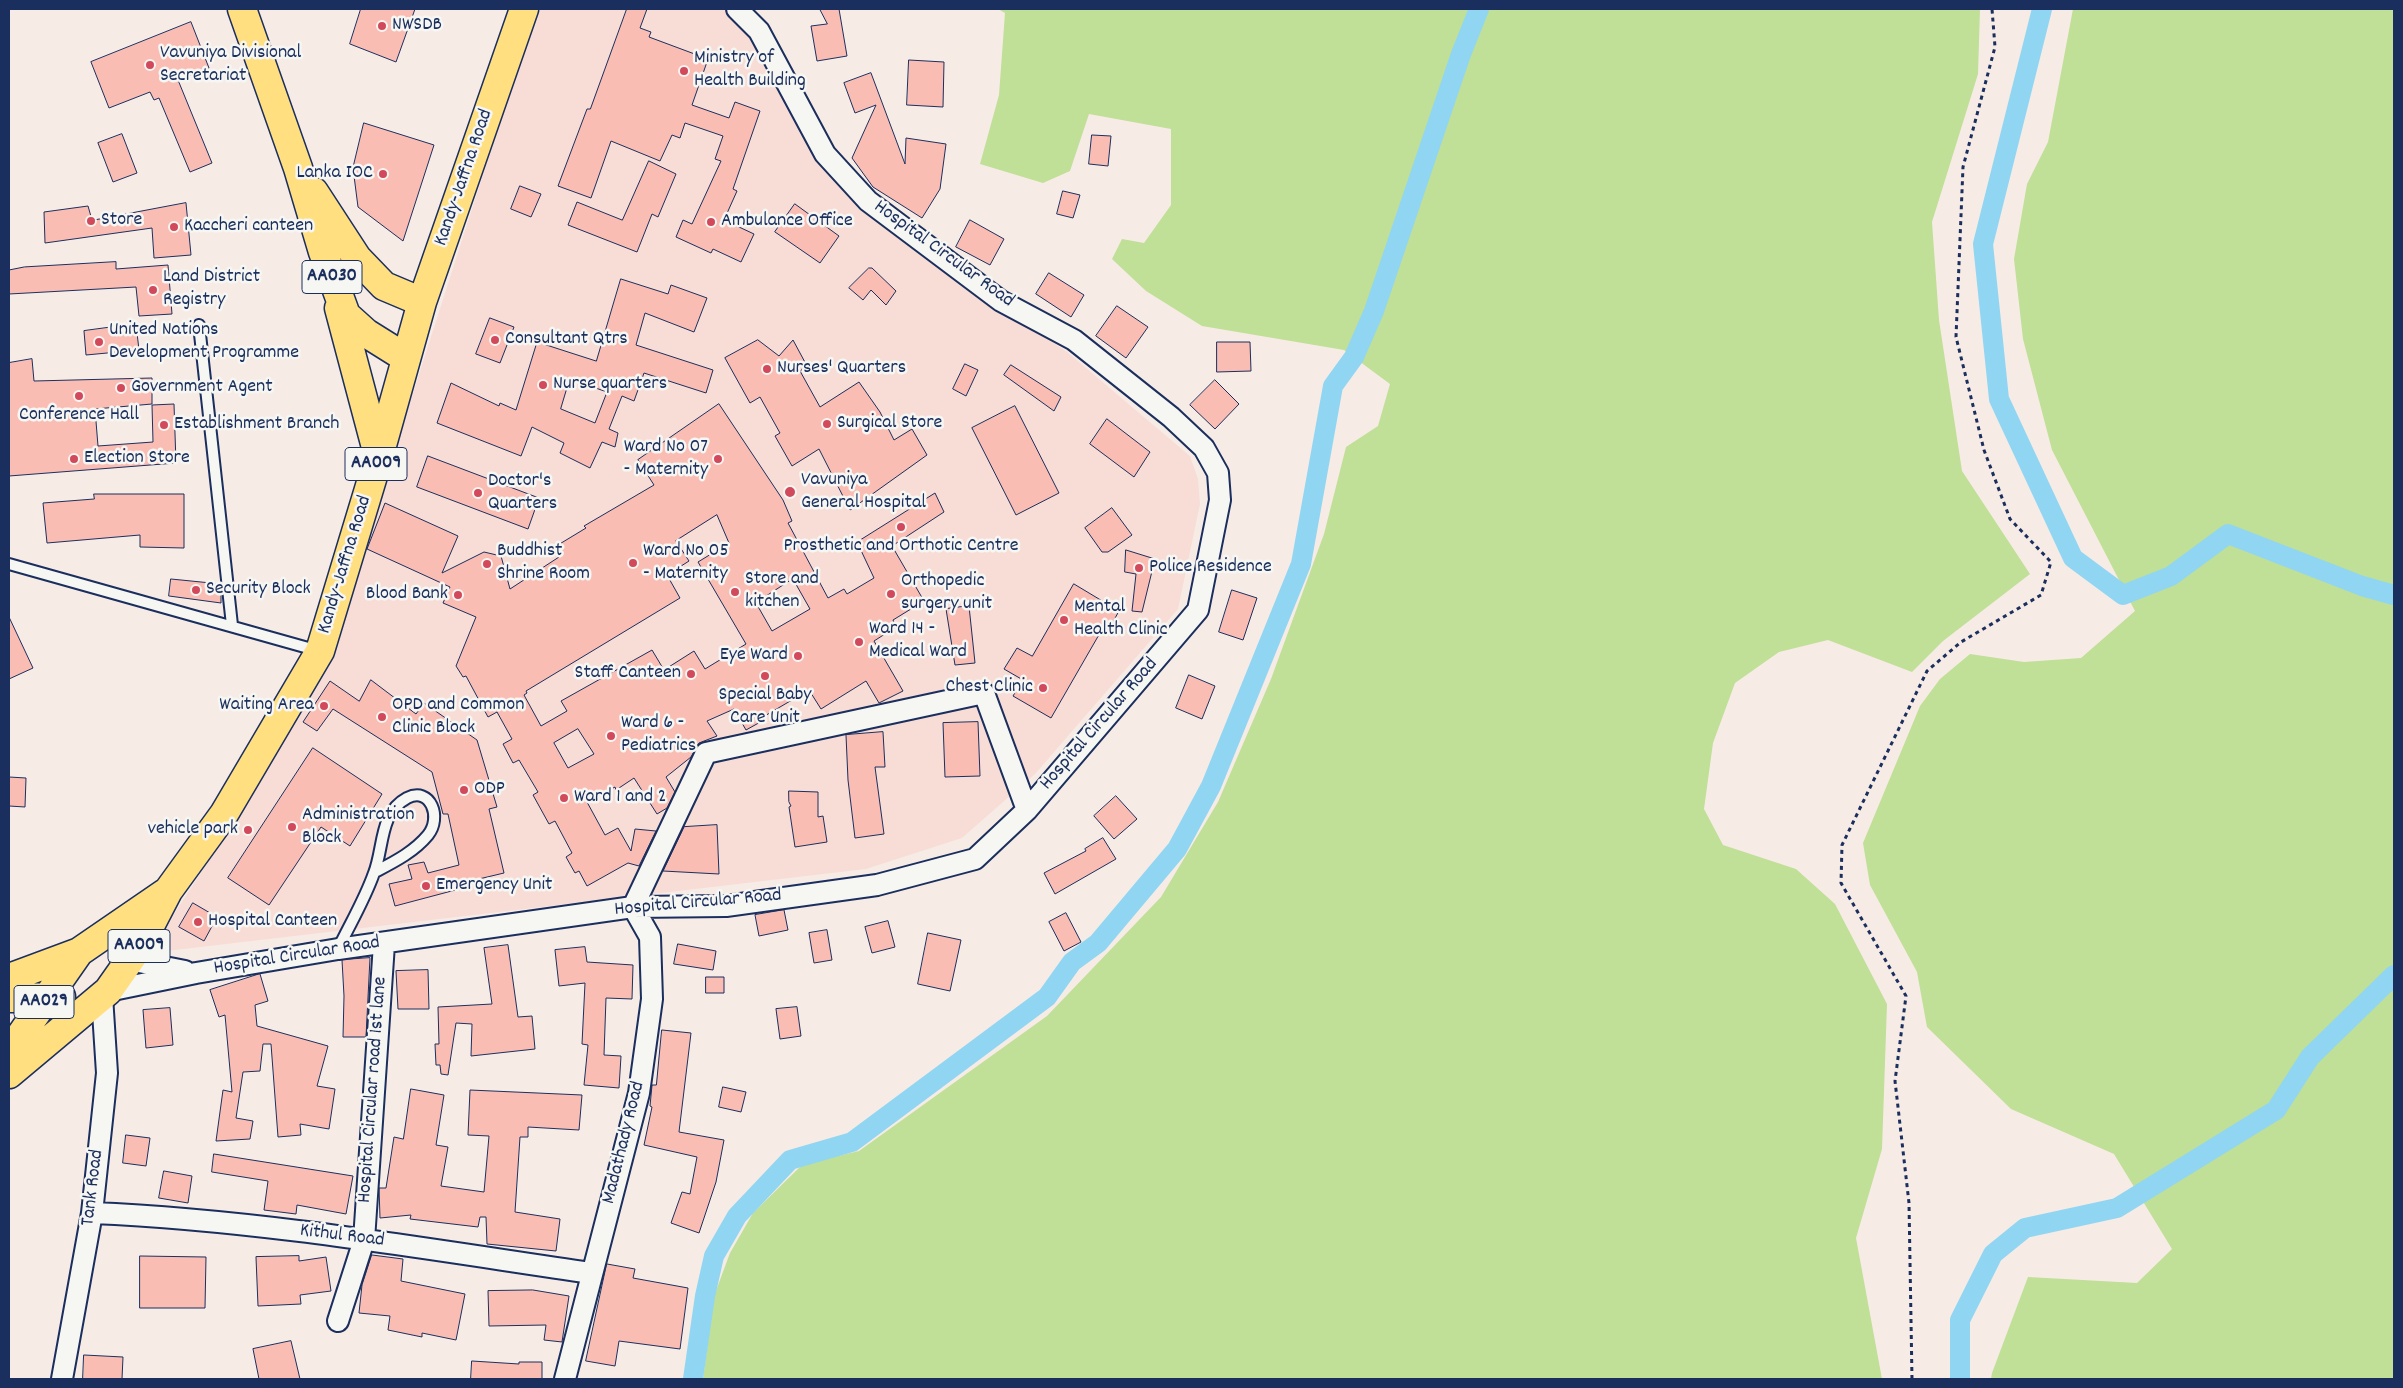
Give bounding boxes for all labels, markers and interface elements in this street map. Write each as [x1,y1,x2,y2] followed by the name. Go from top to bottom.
[392,14,442,38] place label: NWSDB
[376,20,388,32] marker: NWSDB
[160,42,301,89] place label: Vavuniya Divisional Secretariat
[694,47,806,94] place label: Ministry of Health Building
[144,59,156,71] marker: Vavuniya Divisional Secretariat
[678,65,690,77] marker: Ministry of Health Building
[430,106,500,250] street label: Kandy-Jaffna Road
[296,162,373,186] place label: Lanka IOC
[377,168,389,180] marker: Lanka IOC
[868,196,1018,314] street label: Hospital Circular Road
[101,209,142,233] place label: Store
[721,210,853,234] place label: Ambulance Office
[85,215,97,227] marker: Store
[184,215,313,239] place label: Kaccheri canteen
[705,216,717,228] marker: Ambulance Office
[168,221,180,233] marker: Kaccheri canteen
[302,260,362,294] road number: AA030
[163,266,260,313] place label: Land District Registry
[147,284,159,296] marker: Land District Registry
[109,319,299,366] place label: United Nations Development Programme
[505,328,628,352] place label: Consultant Qtrs
[489,334,501,346] marker: Consultant Qtrs
[93,336,105,348] marker: United Nations Development Programme
[777,357,906,381] place label: Nurses' Quarters
[761,363,773,375] marker: Nurses' Quarters
[553,373,667,397] place label: Nurse quarters
[131,376,273,400] place label: Government Agent
[537,379,549,391] marker: Nurse quarters
[115,382,127,394] marker: Government Agent
[73,390,85,402] marker: Conference Hall
[19,404,139,428] place label: Conference Hall
[837,412,942,436] place label: Surgical Store
[174,413,339,437] place label: Establishment Branch
[821,418,833,430] marker: Surgical Store
[158,419,170,431] marker: Establishment Branch
[624,436,708,483] place label: Ward No 07 - Maternity
[84,447,190,471] place label: Election Store
[345,448,407,480] road number: AA009
[68,453,80,465] marker: Election Store
[712,453,724,465] marker: Ward No 07 - Maternity
[801,469,926,516] place label: Vavuniya General Hospital
[488,470,557,517] place label: Doctor's Quarters
[783,485,797,499] marker: Vavuniya General Hospital
[472,487,484,499] marker: Doctor's Quarters
[314,493,378,637] street label: Kandy-Jaffna Road
[895,521,907,533] marker: Prosthetic and Orthotic Centre
[784,535,1018,559] place label: Prosthetic and Orthotic Centre
[497,540,590,587] place label: Buddhist Shrine Room
[643,540,729,587] place label: Ward No 05 - Maternity
[1149,556,1272,580] place label: Police Residence
[627,557,639,569] marker: Ward No 05 - Maternity
[481,558,493,570] marker: Buddhist Shrine Room
[1133,562,1145,574] marker: Police Residence
[745,568,819,615] place label: Store and kitchen
[901,570,992,617] place label: Orthopedic surgery unit
[206,578,311,602] place label: Security Block
[366,583,448,607] place label: Blood Bank
[190,584,202,596] marker: Security Block
[729,586,741,598] marker: Store and kitchen
[885,588,897,600] marker: Orthopedic surgery unit
[452,589,464,601] marker: Blood Bank
[1074,596,1168,643] place label: Mental Health Clinic
[1058,614,1070,626] marker: Mental Health Clinic
[869,618,967,665] place label: Ward 14 - Medical Ward
[853,636,865,648] marker: Ward 14 - Medical Ward
[720,644,788,668] place label: Eye Ward
[792,650,804,662] marker: Eye Ward
[1036,654,1164,796] street label: Hospital Circular Road
[575,662,681,686] place label: Staff Canteen
[685,668,697,680] marker: Staff Canteen
[759,670,771,682] marker: Special Baby Care Unit
[946,676,1033,700] place label: Chest Clinic
[1037,682,1049,694] marker: Chest Clinic
[719,684,811,731] place label: Special Baby Care Unit
[219,694,314,718] place label: Waiting Area
[392,694,524,741] place label: OPD and Common Clinic Block
[318,700,330,712] marker: Waiting Area
[376,711,388,723] marker: OPD and Common Clinic Block
[621,712,696,759] place label: Ward 6 - Pediatrics
[605,730,617,742] marker: Ward 6 - Pediatrics
[474,778,505,802] place label: ODP
[458,784,470,796] marker: ODP
[574,786,667,810] place label: Ward 1 and 2
[558,792,570,804] marker: Ward 1 and 2
[302,804,414,851] place label: Administration Block
[148,818,238,842] place label: vehicle park
[286,821,298,833] marker: Administration Block
[242,824,254,836] marker: vehicle park
[436,874,552,898] place label: Emergency Unit
[420,880,432,892] marker: Emergency Unit
[613,885,783,923] street label: Hospital Circular Road
[208,910,337,934] place label: Hospital Canteen
[192,916,204,928] marker: Hospital Canteen
[108,929,170,962] road number: AA009
[212,932,382,982] street label: Hospital Circular Road
[354,976,394,1204] street label: Hospital Circular road 1st lane
[14,986,74,1019] road number: AA029
[598,1079,652,1207] street label: Madathady Road
[77,1148,111,1228] street label: Tank Road
[298,1220,386,1254] street label: Kithul Road

